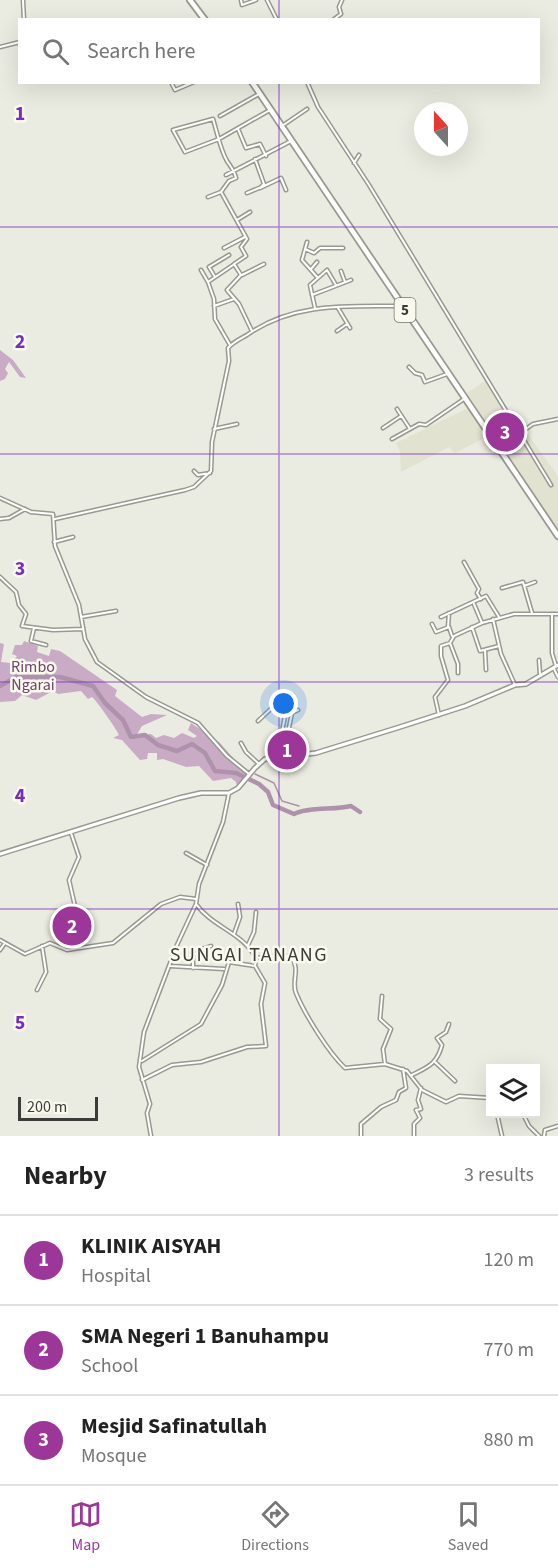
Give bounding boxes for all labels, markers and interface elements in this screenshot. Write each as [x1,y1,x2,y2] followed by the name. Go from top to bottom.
[18,18,540,84] search box
[39,35,72,68] icon: search
[87,35,195,67] text: Search here
[15,100,25,128] text: 1
[414,102,468,156] north arrow
[394,298,416,322] road number: 5
[15,328,25,356] text: 2
[486,410,524,454] pin: 3
[15,555,25,583] text: 3
[11,656,55,696] park label: Rimbo Ngarai
[269,689,298,718] your location
[268,728,306,772] pin: 1
[15,782,26,810] text: 4
[52,904,92,948] pin: 2
[170,941,328,969] district label: SUNGAI TANANG
[15,1009,25,1037] text: 5
[486,1064,540,1118] map controls
[486,1064,540,1118] button: layers
[18,1094,98,1122] scale bar
[27,1096,67,1118] text: 200 m
[24,1157,107,1194] text: Nearby
[464,1161,534,1189] text: 3 results
[81,1230,221,1262] text: KLINIK AISYAH
[38,1246,49,1274] text: 1
[484,1246,534,1274] text: 120 m
[81,1262,151,1290] text: Hospital
[81,1320,329,1352] text: SMA Negeri 1 Banuhampu
[38,1336,49,1364] text: 2
[484,1336,534,1364] text: 770 m
[81,1352,138,1380] text: School
[81,1410,267,1442] text: Mesjid Safinatullah
[38,1426,49,1454] text: 3
[484,1426,534,1454] text: 880 m
[81,1442,147,1470] text: Mosque
[69,1498,102,1556] tab: Map
[241,1498,309,1556] tab: Directions
[448,1498,489,1556] tab: Saved

